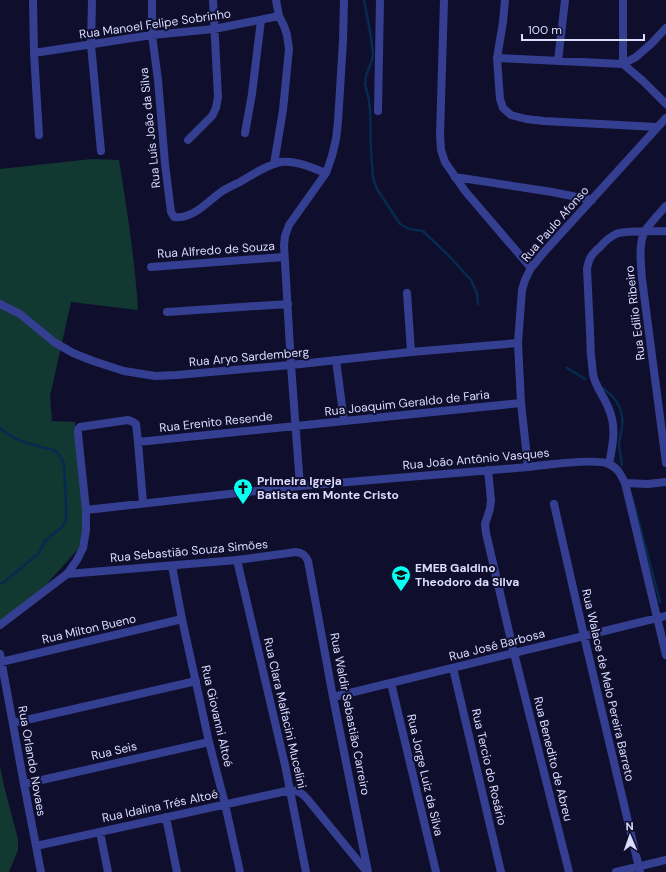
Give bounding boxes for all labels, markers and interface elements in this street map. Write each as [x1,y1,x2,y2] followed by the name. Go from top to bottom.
[78,5,232,43] street label: Rua Manoel Felipe Sobrinho
[522,16,644,42] scale bar
[528,22,562,38] text: 100 m
[136,67,164,189] street label: Rua Luís João da Silva
[518,183,592,265] street label: Rua Paulo Afonso
[157,238,275,262] street label: Rua Alfredo de Souza
[621,265,649,361] street label: Rua Edilio Ribeiro
[188,344,310,370] street label: Rua Aryo Sardemberg
[324,386,490,420] street label: Rua Joaquim Geraldo de Faria
[159,408,274,436] street label: Rua Erenito Resende
[402,445,550,473] street label: Rua João Antônio Vasques
[257,473,399,503] place label: Primeira Igreja Batista em Monte Cristo
[232,477,254,505] church icon: Primeira Igreja Batista em Monte Cristo
[109,536,269,566] street label: Rua Sebastião Souza Simões
[415,560,519,590] place label: EMEB Galdino Theodoro da Silva
[390,564,412,592] school or university icon: EMEB Galdino Theodoro da Silva
[578,587,638,783] street label: Rua Walace de Melo Pereira Barreto
[40,610,138,648] street label: Rua Milton Bueno
[447,625,547,665] street label: Rua José Barbosa
[326,632,374,796] street label: Rua Waldir Sebastião Carreiro
[260,636,310,790] street label: Rua Clara Malfacini Mucelini
[198,664,237,769] street label: Rua Giovanni Altoé
[530,695,576,823] street label: Rua Benedito de Abreu
[14,705,50,817] street label: Rua Orlando Novaes
[468,707,510,827] street label: Rua Tercio do Rosário
[403,712,447,838] street label: Rua Jorge Luiz da Silva
[90,738,138,764] street label: Rua Seis
[101,786,220,826] street label: Rua Idalina Trés Altoé
[610,816,650,856] north arrow
[625,819,634,833] text: N

